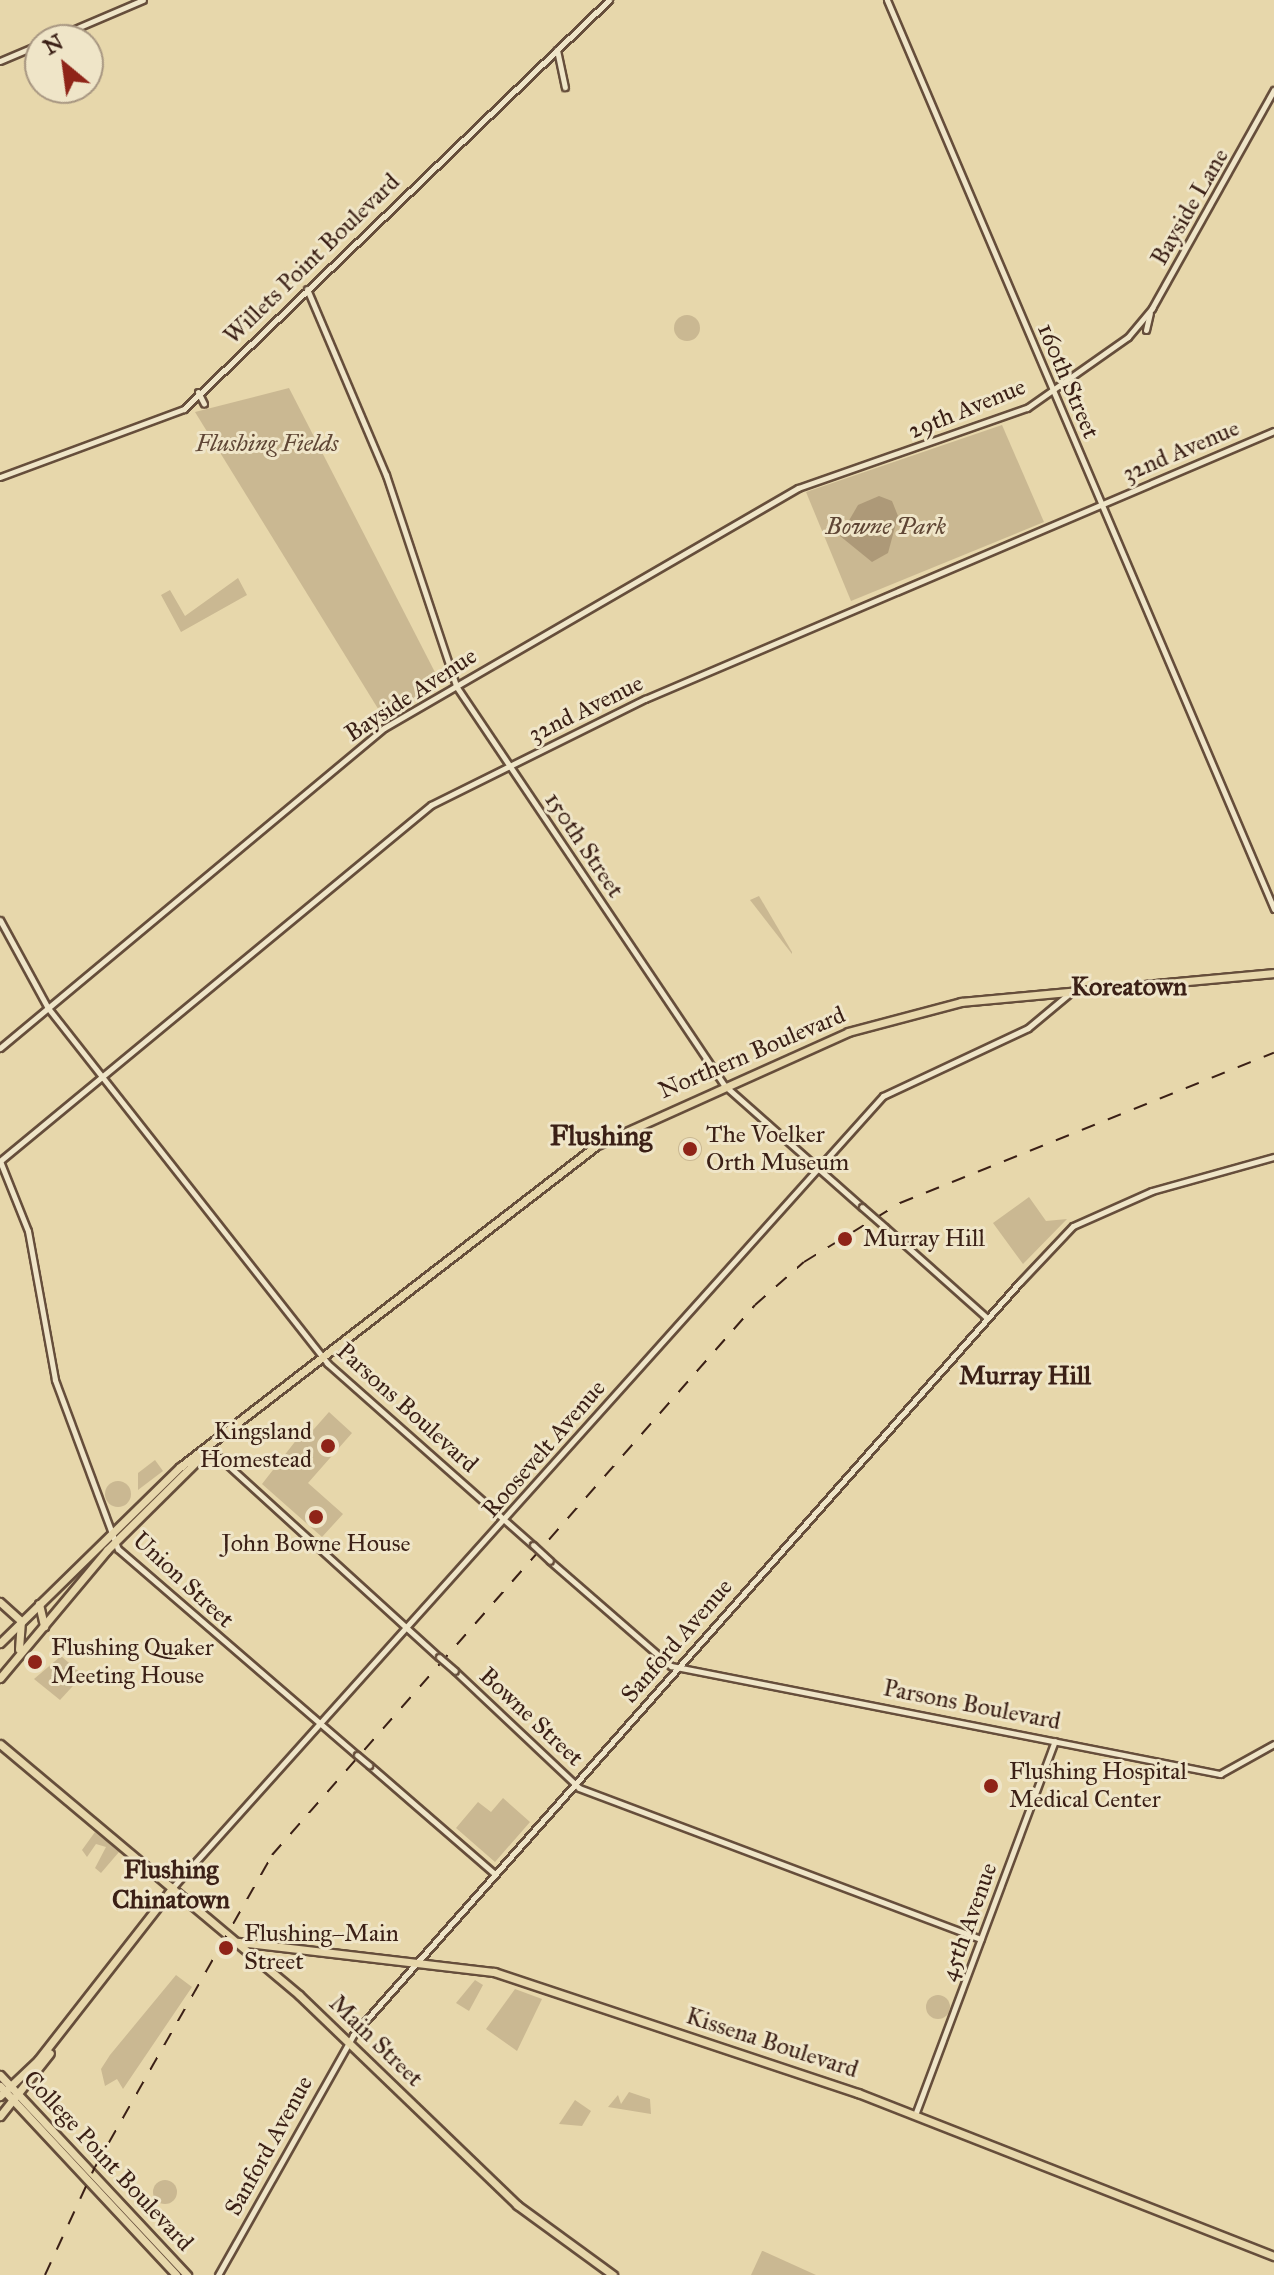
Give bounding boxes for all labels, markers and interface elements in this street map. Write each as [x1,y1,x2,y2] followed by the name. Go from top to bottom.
[24,24,104,104] north arrow
[38,28,68,61] text: N
[1145,143,1235,271] street label: Bayside Lane
[218,168,406,350] street label: Willets Point Boulevard
[1031,319,1105,443] street label: 160th Street
[904,372,1030,446] street label: 29th Avenue
[1118,414,1244,488] street label: 32nd Avenue
[195,430,339,458] park label: Flushing Fields
[826,513,946,541] park label: Bowne Park
[340,642,482,748] street label: Bayside Avenue
[524,669,648,749] street label: 32nd Avenue
[538,787,630,903] street label: 150th Street
[1071,971,1187,1003] district label: Koreatown
[654,1001,850,1105] street label: Northern Boulevard
[550,1119,652,1153] district label: Flushing
[706,1121,849,1177] place label: The Voelker Orth Museum
[681,1140,699,1158] marker: The Voelker Orth Museum
[863,1225,985,1253] place label: Murray Hill
[834,1228,856,1250] marker: Murray Hill
[330,1337,484,1479] street label: Parsons Boulevard
[959,1360,1091,1392] district label: Murray Hill
[476,1374,612,1524] street label: Roosevelt Avenue
[200,1418,312,1474] place label: Kingsland Homestead
[319,1437,337,1455] marker: Kingsland Homestead
[307,1508,325,1526] marker: John Bowne House
[126,1526,240,1634] street label: Union Street
[221,1530,411,1558] place label: John Bowne House
[615,1573,739,1709] street label: Sanford Avenue
[51,1634,214,1690] place label: Flushing Quaker Meeting House
[26,1653,44,1671] marker: Flushing Quaker Meeting House
[473,1662,589,1772] street label: Bowne Street
[881,1674,1063,1736] street label: Parsons Boulevard
[1009,1758,1187,1814] place label: Flushing Hospital Medical Center
[980,1775,1002,1797] marker: Flushing Hospital Medical Center
[112,1854,230,1916] district label: Flushing Chinatown
[934,1859,1004,1985] street label: 45th Avenue
[244,1920,399,1976] place label: Flushing–Main Street
[215,1937,237,1959] marker: Flushing–Main Street
[323,1989,429,2093] street label: Main Street
[682,2002,862,2084] street label: Kissena Boulevard
[17,2065,199,2257] street label: College Point Boulevard
[219,2071,319,2221] street label: Sanford Avenue

